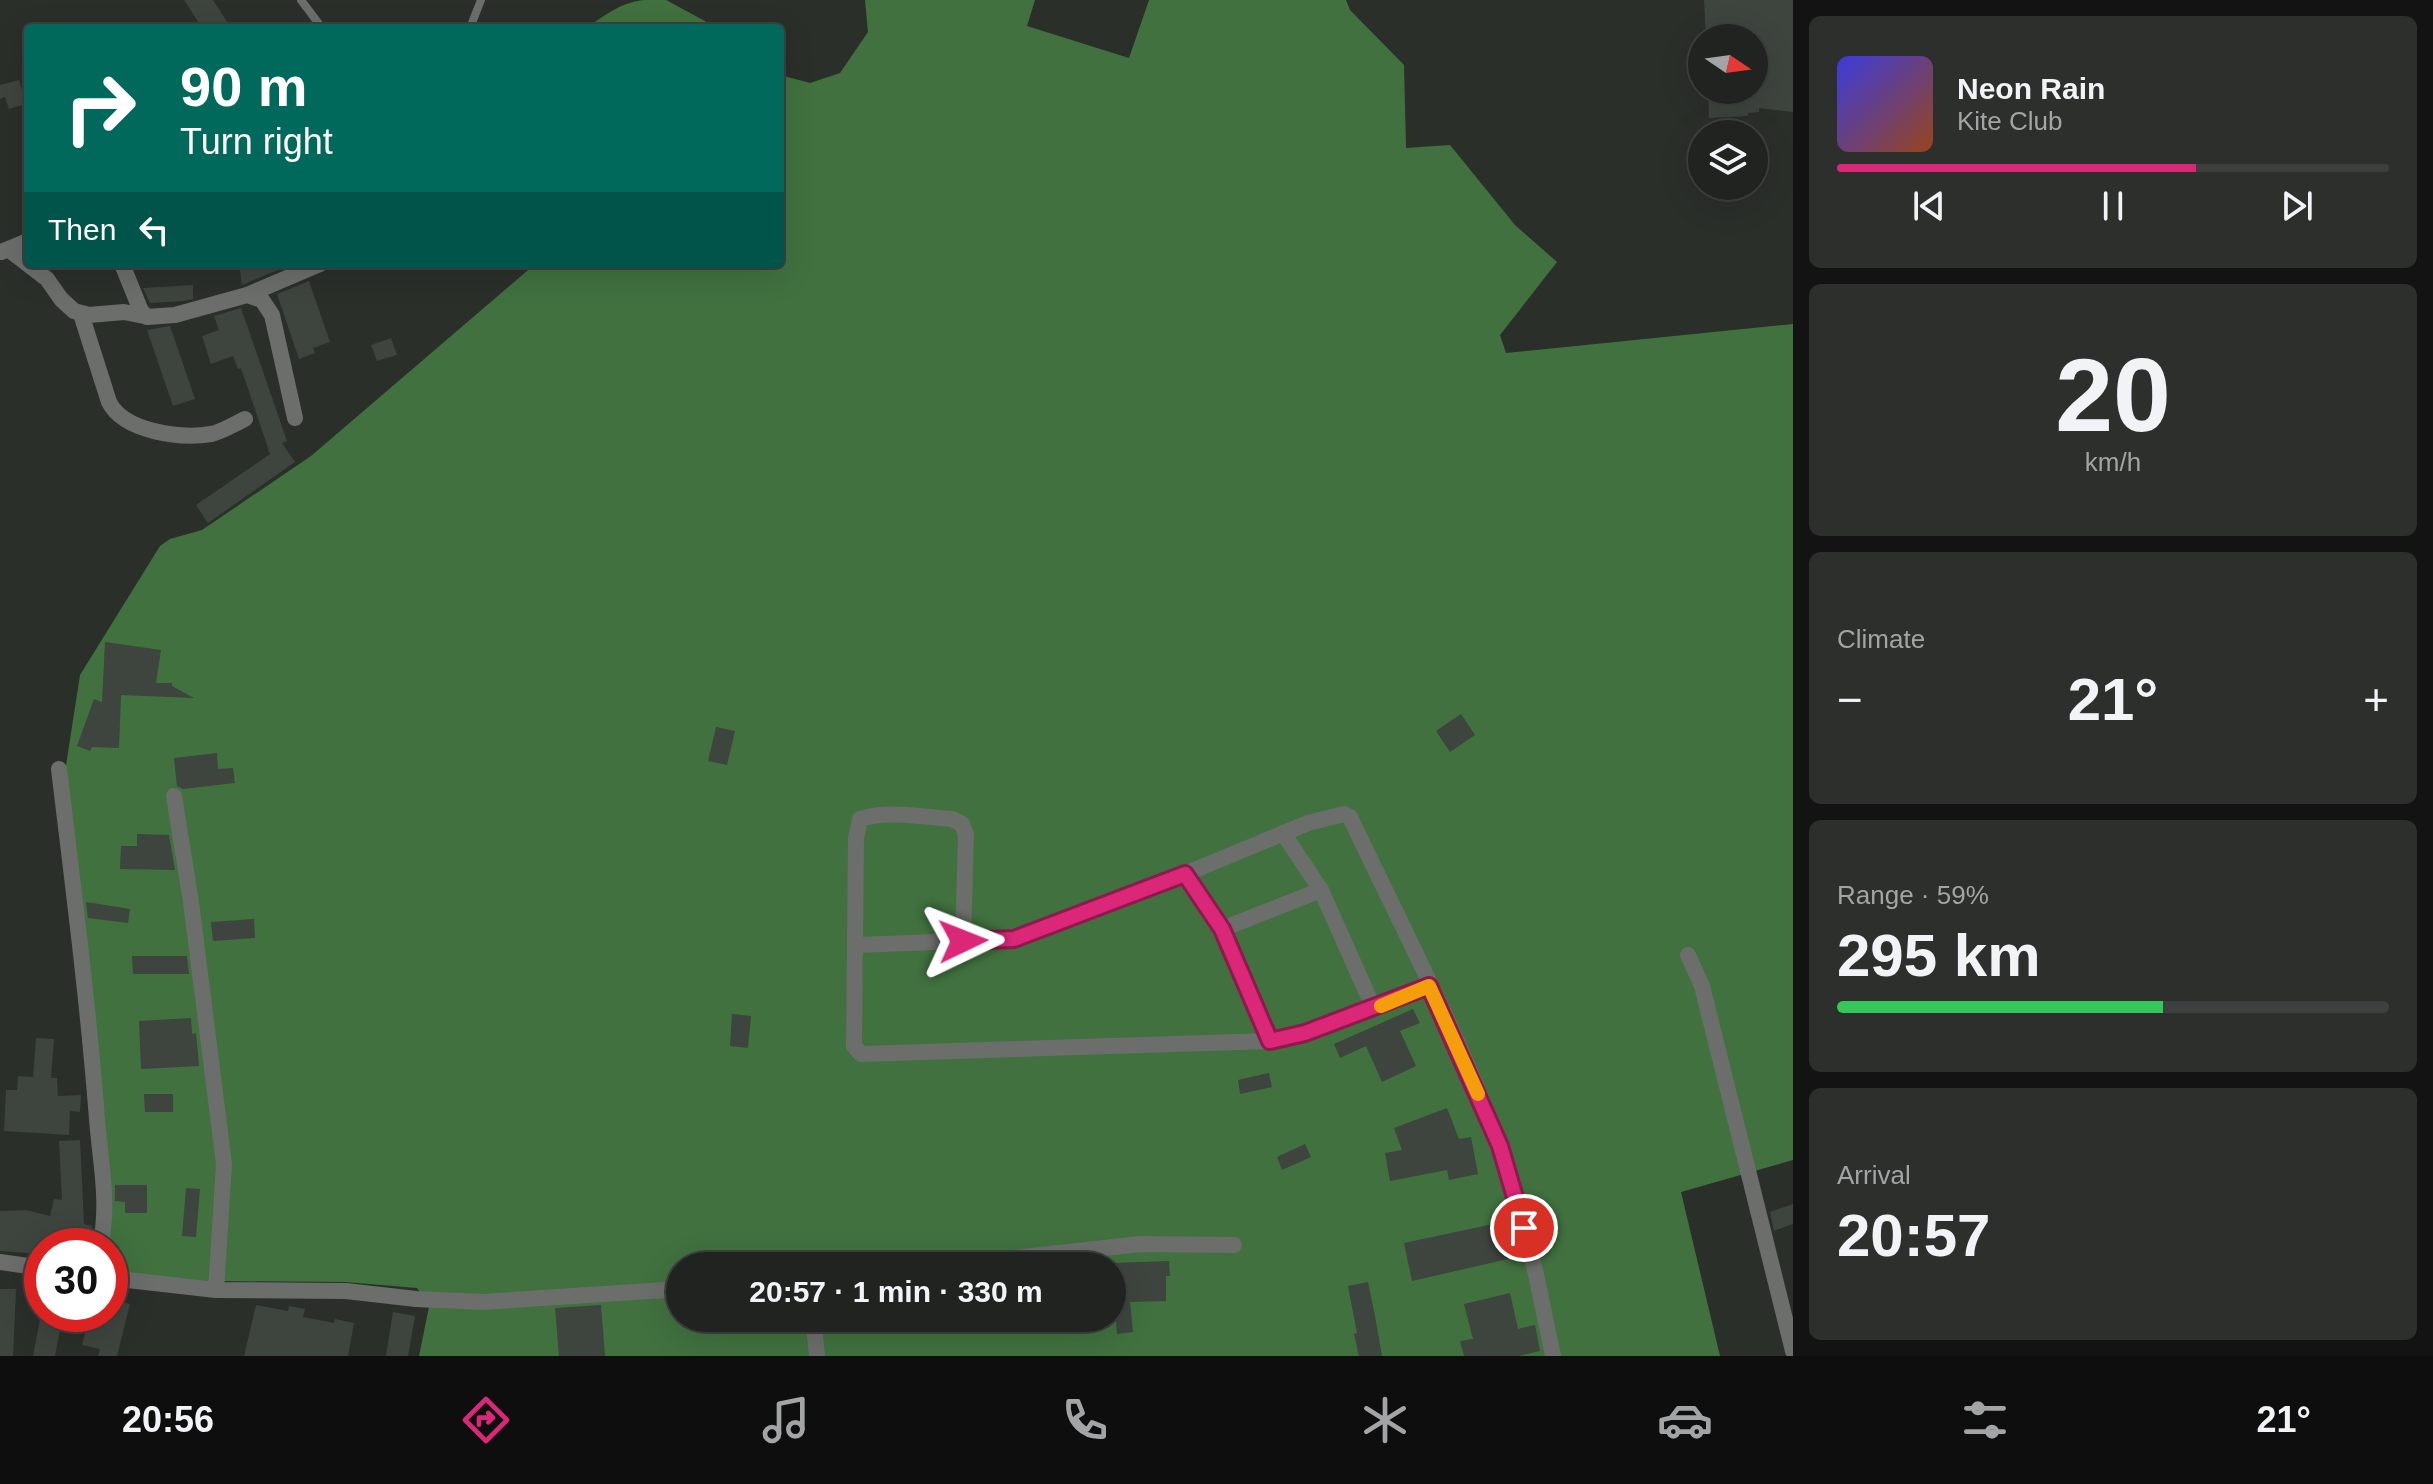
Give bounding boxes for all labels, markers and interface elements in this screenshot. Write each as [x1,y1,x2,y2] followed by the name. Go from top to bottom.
[1688,24,1768,104] north arrow
[1688,24,1768,200] map controls
[180,55,308,118] text: 90 m
[48,56,152,160] icon: right
[1957,72,2105,105] text: Neon Rain
[1957,106,2063,136] text: Kite Club
[1688,120,1768,200] button: layers
[180,121,333,162] text: Turn right
[1907,184,1951,228] icon: previous
[2091,184,2135,228] icon: pause
[2275,184,2319,228] icon: next
[132,208,176,252] icon: left
[48,213,116,246] text: Then
[2055,337,2171,453] text: 20
[2085,447,2141,477] text: km/h
[1837,624,1925,654] text: Climate
[2068,666,2158,733] text: 21°
[1837,675,1863,724] text: −
[2363,675,2389,724] text: +
[1837,880,1989,910] text: Range · 59%
[921,899,1005,983] position arrow
[1837,922,2041,989] text: 295 km
[1837,1160,1911,1190] text: Arrival
[1490,1194,1558,1262] pin
[1837,1202,1990,1269] text: 20:57
[1502,1206,1546,1250] icon: arrive
[24,1228,128,1332] speed limit sign: 30
[749,1275,1043,1308] text: 20:57 · 1 min · 330 m
[458,1392,514,1448] icon: directions
[758,1392,814,1448] icon: music
[1057,1392,1113,1448] icon: phone
[1357,1392,1413,1448] icon: climate
[1657,1392,1713,1448] icon: car
[1957,1392,2013,1448] icon: filters
[122,1399,214,1440] text: 20:56
[2257,1399,2311,1440] text: 21°

